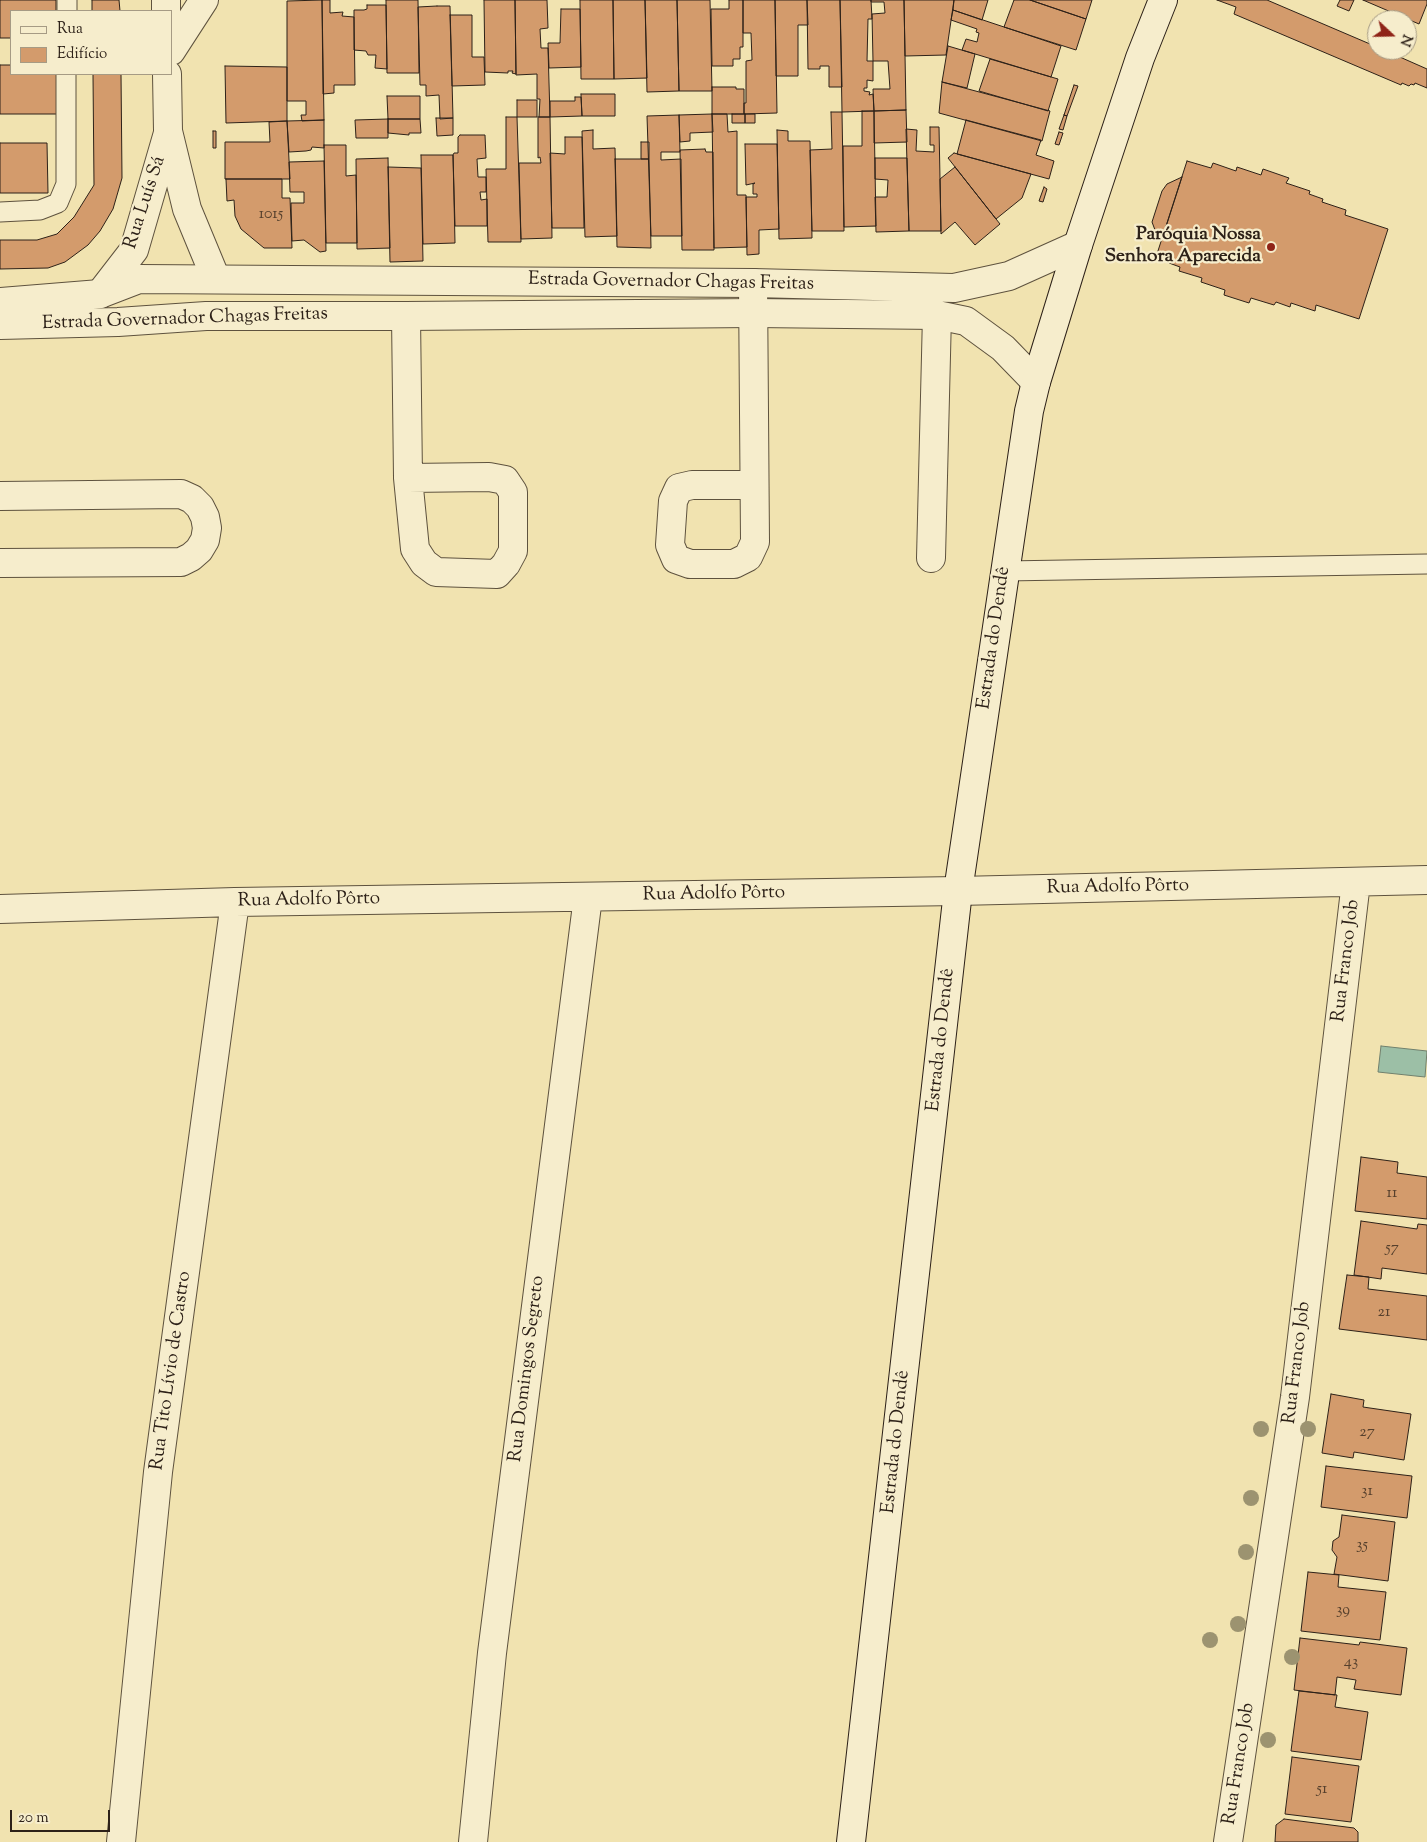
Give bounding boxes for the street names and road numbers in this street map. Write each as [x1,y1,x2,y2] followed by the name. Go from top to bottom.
[120,154,172,252] street label: Rua Luís Sá
[528,269,814,297] street label: Estrada Governador Chagas Freitas
[42,304,328,336] street label: Estrada Governador Chagas Freitas
[974,565,1016,711] street label: Estrada do Dendê
[1047,875,1189,901] street label: Rua Adolfo Pôrto
[643,882,785,908] street label: Rua Adolfo Pôrto
[238,888,380,914] street label: Rua Adolfo Pôrto
[1328,899,1366,1023] street label: Rua Franco Job
[923,967,961,1113] street label: Estrada do Dendê
[147,1270,197,1472] street label: Rua Tito Lívio de Castro
[505,1274,551,1464] street label: Rua Domingos Segreto
[1279,1301,1317,1425] street label: Rua Franco Job
[878,1369,916,1515] street label: Estrada do Dendê
[1219,1701,1261,1827] street label: Rua Franco Job

